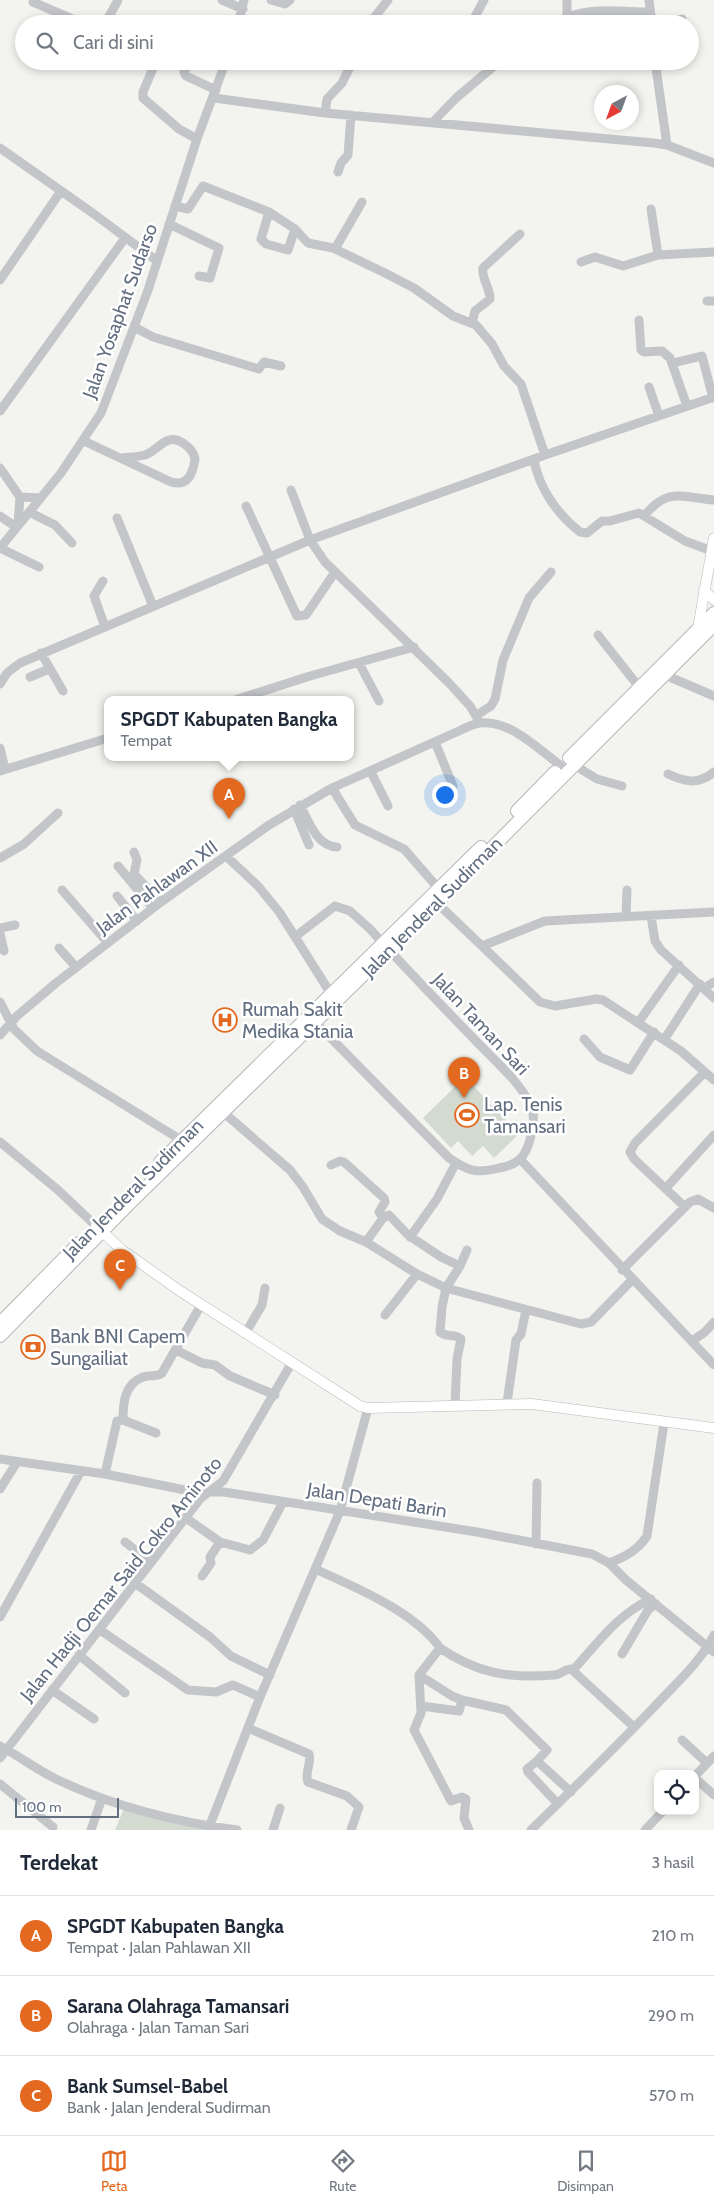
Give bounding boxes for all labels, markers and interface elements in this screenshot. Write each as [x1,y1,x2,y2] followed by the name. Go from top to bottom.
[15,15,699,70] search box
[33,29,61,57] icon: search
[73,31,154,54] text: Cari di sini
[594,85,639,130] north arrow
[77,220,162,402] street label: Jalan Yosaphat Sudarso
[104,696,354,761] popup
[121,708,337,731] text: SPGDT Kabupaten Bangka
[121,731,172,750] text: Tempat
[213,778,245,819] pin: A
[432,782,458,808] your location
[356,832,507,983] street label: Jalan Jenderal Sudirman
[91,835,222,939] street label: Jalan Pahlawan XII
[427,967,534,1080] street label: Jalan Taman Sari
[242,998,353,1043] place label: Rumah Sakit Medika Stania
[212,1007,238,1033] hospital icon: Rumah Sakit Medika Stania
[448,1057,480,1098] pin: B
[484,1093,566,1138] place label: Lap. Tenis Tamansari
[454,1102,480,1128] sports icon: Lap. Tenis Tamansari
[57,1114,208,1265] street label: Jalan Jenderal Sudirman
[104,1249,136,1290] pin: C
[50,1325,186,1370] place label: Bank BNI Capem Sungailiat
[20,1334,46,1360] bank icon: Bank BNI Capem Sungailiat
[15,1452,227,1707] street label: Jalan Hadji Oemar Said Cokro Aminoto
[305,1477,448,1522] street label: Jalan Depati Barin
[654,1770,699,1815] map controls
[654,1770,699,1815] button: locate
[15,1795,119,1818] scale bar
[22,1798,62,1816] text: 100 m
[20,1850,98,1875] text: Terdekat
[652,1853,694,1872] text: 3 hasil
[67,1915,284,1938] text: SPGDT Kabupaten Bangka
[31,1926,41,1945] text: A
[652,1926,694,1945] text: 210 m
[67,1938,251,1957] text: Tempat · Jalan Pahlawan XII
[67,1995,289,2018] text: Sarana Olahraga Tamansari
[31,2006,41,2025] text: B
[648,2006,694,2025] text: 290 m
[67,2018,249,2037] text: Olahraga · Jalan Taman Sari
[67,2075,228,2098] text: Bank Sumsel-Babel
[31,2086,41,2105] text: C
[649,2086,694,2105] text: 570 m
[67,2098,271,2117] text: Bank · Jalan Jenderal Sudirman
[100,2147,128,2195] tab: Peta
[329,2147,357,2195] tab: Rute
[557,2147,614,2195] tab: Disimpan

